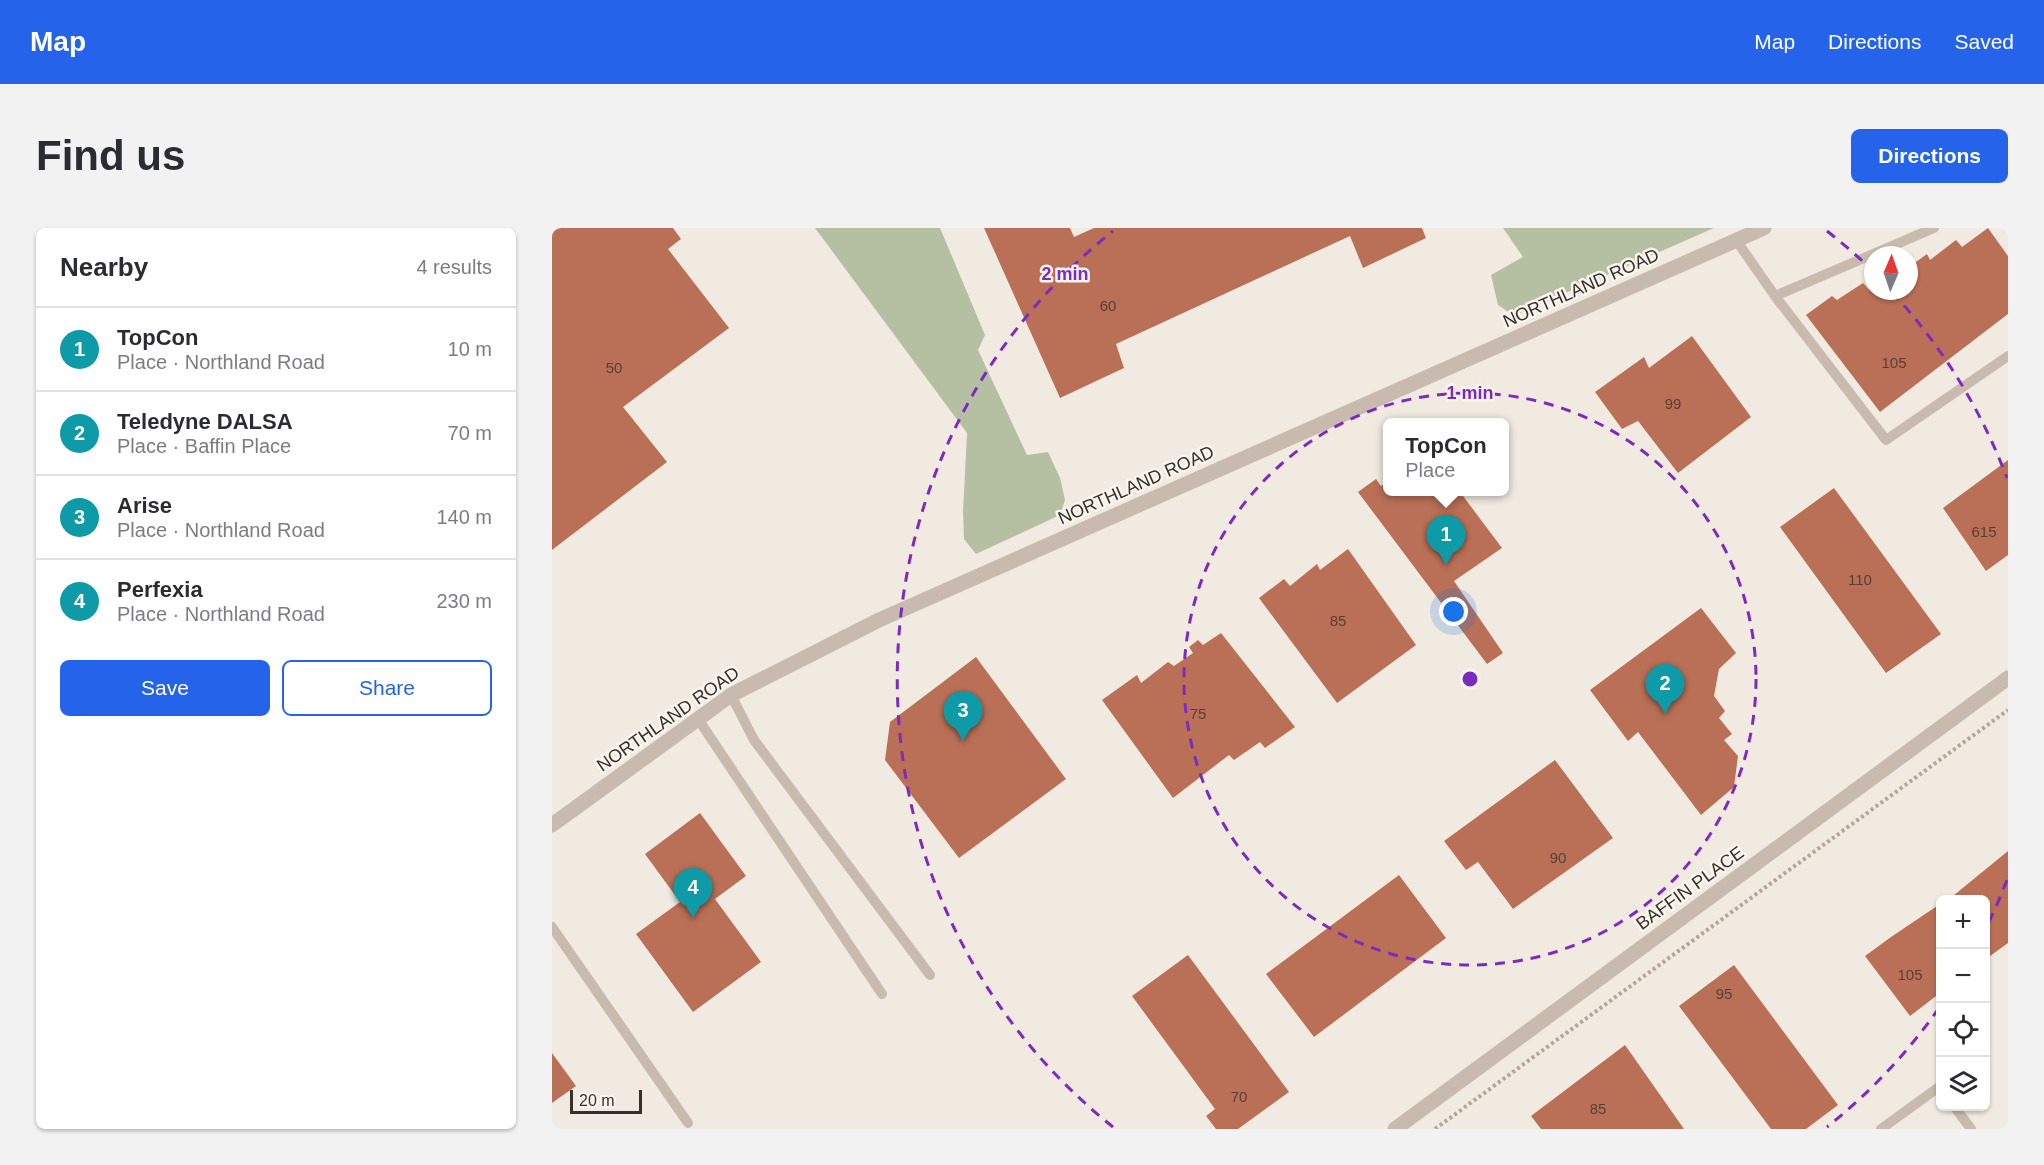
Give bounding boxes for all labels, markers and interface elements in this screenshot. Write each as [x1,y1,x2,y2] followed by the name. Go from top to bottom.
[30,26,86,57] text: Map
[1754,30,1795,53] text: Map
[1828,30,1921,53] text: Directions
[1954,30,2014,53] text: Saved
[1851,129,2008,183] button: Directions
[36,132,185,179] text: Find us
[1500,245,1662,331] street label: NORTHLAND ROAD
[1864,246,1918,300] north arrow
[60,252,148,282] text: Nearby
[416,256,492,278] text: 4 results
[1041,264,1089,284] text: 2 min
[1100,297,1116,314] house number: 60
[117,325,198,350] text: TopCon
[74,338,85,360] text: 1
[448,338,492,360] text: 10 m
[117,351,325,373] text: Place · Northland Road
[1881,354,1907,371] house number: 105
[606,359,622,376] house number: 50
[1446,383,1494,403] text: 1 min
[1665,395,1681,412] house number: 99
[117,409,293,434] text: Teledyne DALSA
[1383,418,1509,496] popup
[74,422,85,444] text: 2
[448,422,492,444] text: 70 m
[1405,433,1487,458] text: TopCon
[117,435,291,457] text: Place · Baffin Place
[1055,442,1217,528] street label: NORTHLAND ROAD
[1405,459,1455,481] text: Place
[117,493,172,518] text: Arise
[74,506,85,528] text: 3
[436,506,492,528] text: 140 m
[1426,516,1466,565] pin: 1
[117,519,325,541] text: Place · Northland Road
[1971,523,1997,540] house number: 615
[1848,571,1872,588] house number: 110
[117,577,203,602] text: Perfexia
[74,590,85,612] text: 4
[436,590,492,612] text: 230 m
[1439,597,1468,626] your location
[117,603,325,625] text: Place · Northland Road
[1330,612,1346,629] house number: 85
[60,660,270,716] button: Save
[282,660,492,716] button: Share
[593,662,743,776] street label: NORTHLAND ROAD
[1646,664,1684,714] pin: 2
[1460,669,1480,689] centre of rings
[944,692,982,741] pin: 3
[1190,705,1206,722] house number: 75
[1632,842,1748,934] street label: BAFFIN PLACE
[1550,849,1566,866] house number: 90
[674,868,712,918] pin: 4
[1936,895,1990,1111] map controls
[1936,895,1990,949] button: +
[1936,949,1990,1003] button: −
[1897,966,1923,983] house number: 105
[1716,985,1732,1002] house number: 95
[1936,1003,1990,1057] button: locate
[1936,1057,1990,1111] button: layers
[570,1087,642,1114] scale bar
[1231,1088,1247,1105] house number: 70
[579,1092,615,1109] text: 20 m
[1590,1100,1606,1117] house number: 85

